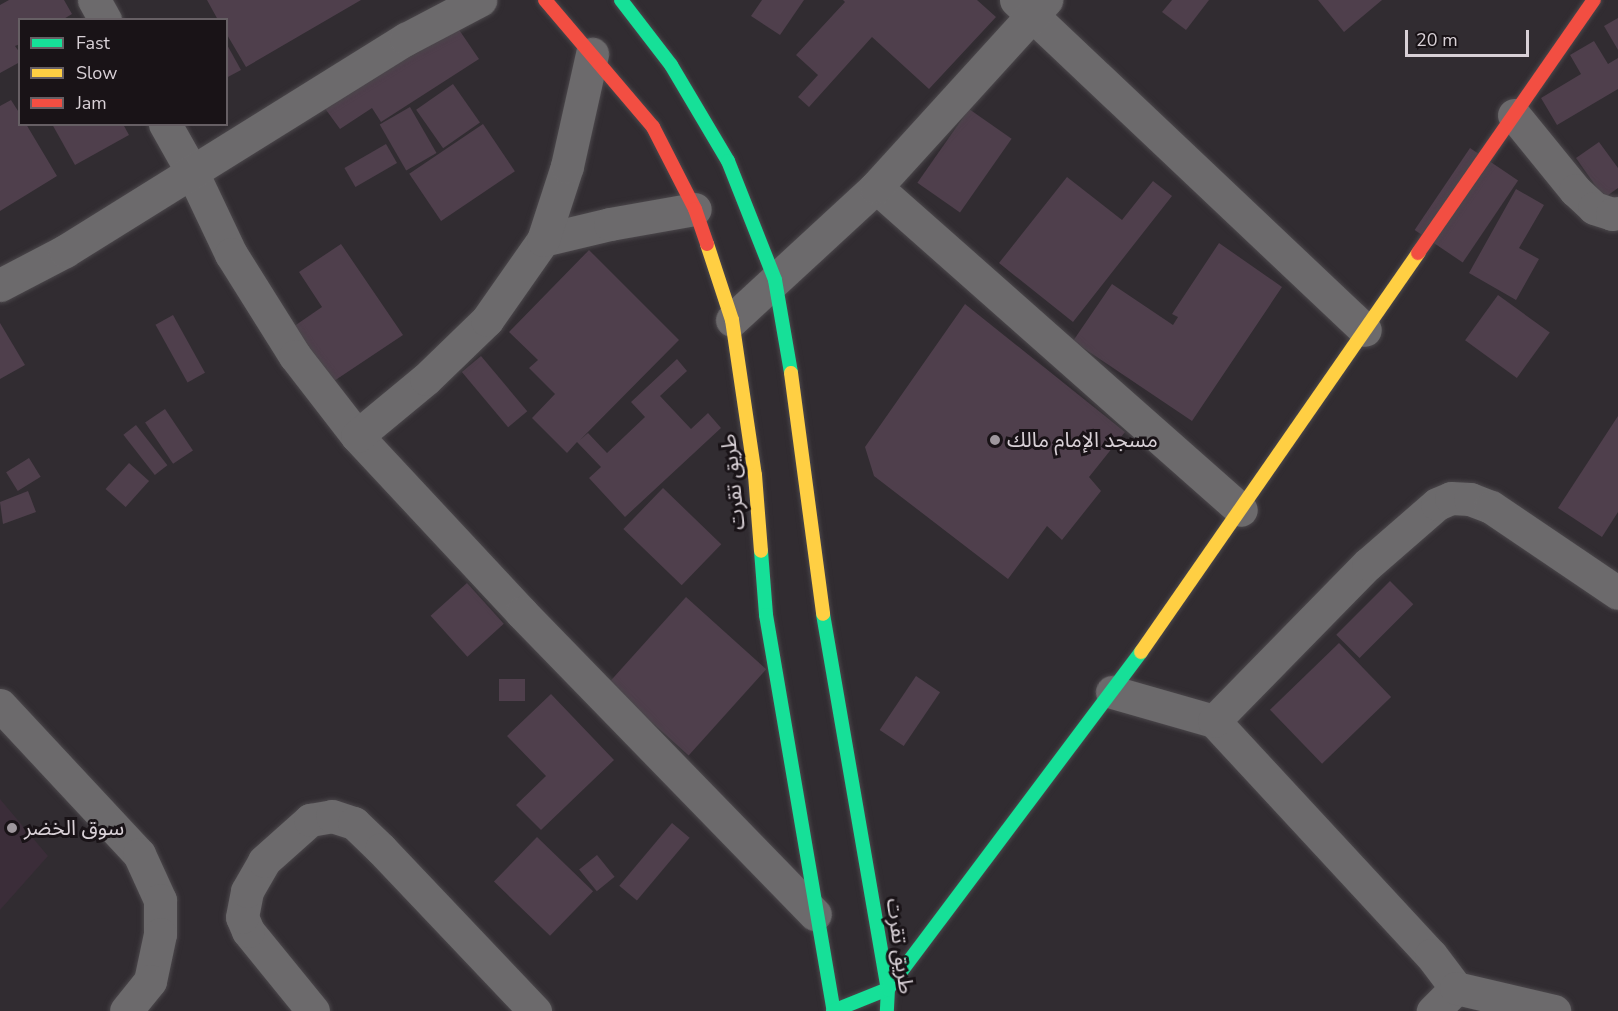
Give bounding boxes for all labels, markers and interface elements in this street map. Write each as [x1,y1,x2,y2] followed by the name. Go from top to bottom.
[18,18,228,126] legend
[1408,18,1532,56] scale bar
[1416,28,1458,52] text: 20 m
[76,31,110,55] text: Fast
[76,61,117,85] text: Slow
[76,91,107,115] text: Jam
[1007,427,1158,453] place label: مسجد الإمام مالك
[715,433,751,531] street label: طريق تقرت
[988,433,1002,447] marker: مسجد الإمام مالك
[24,815,124,841] place label: سوق الخضر
[5,821,19,835] marker: سوق الخضر
[881,897,919,995] street label: طريق تقرت

